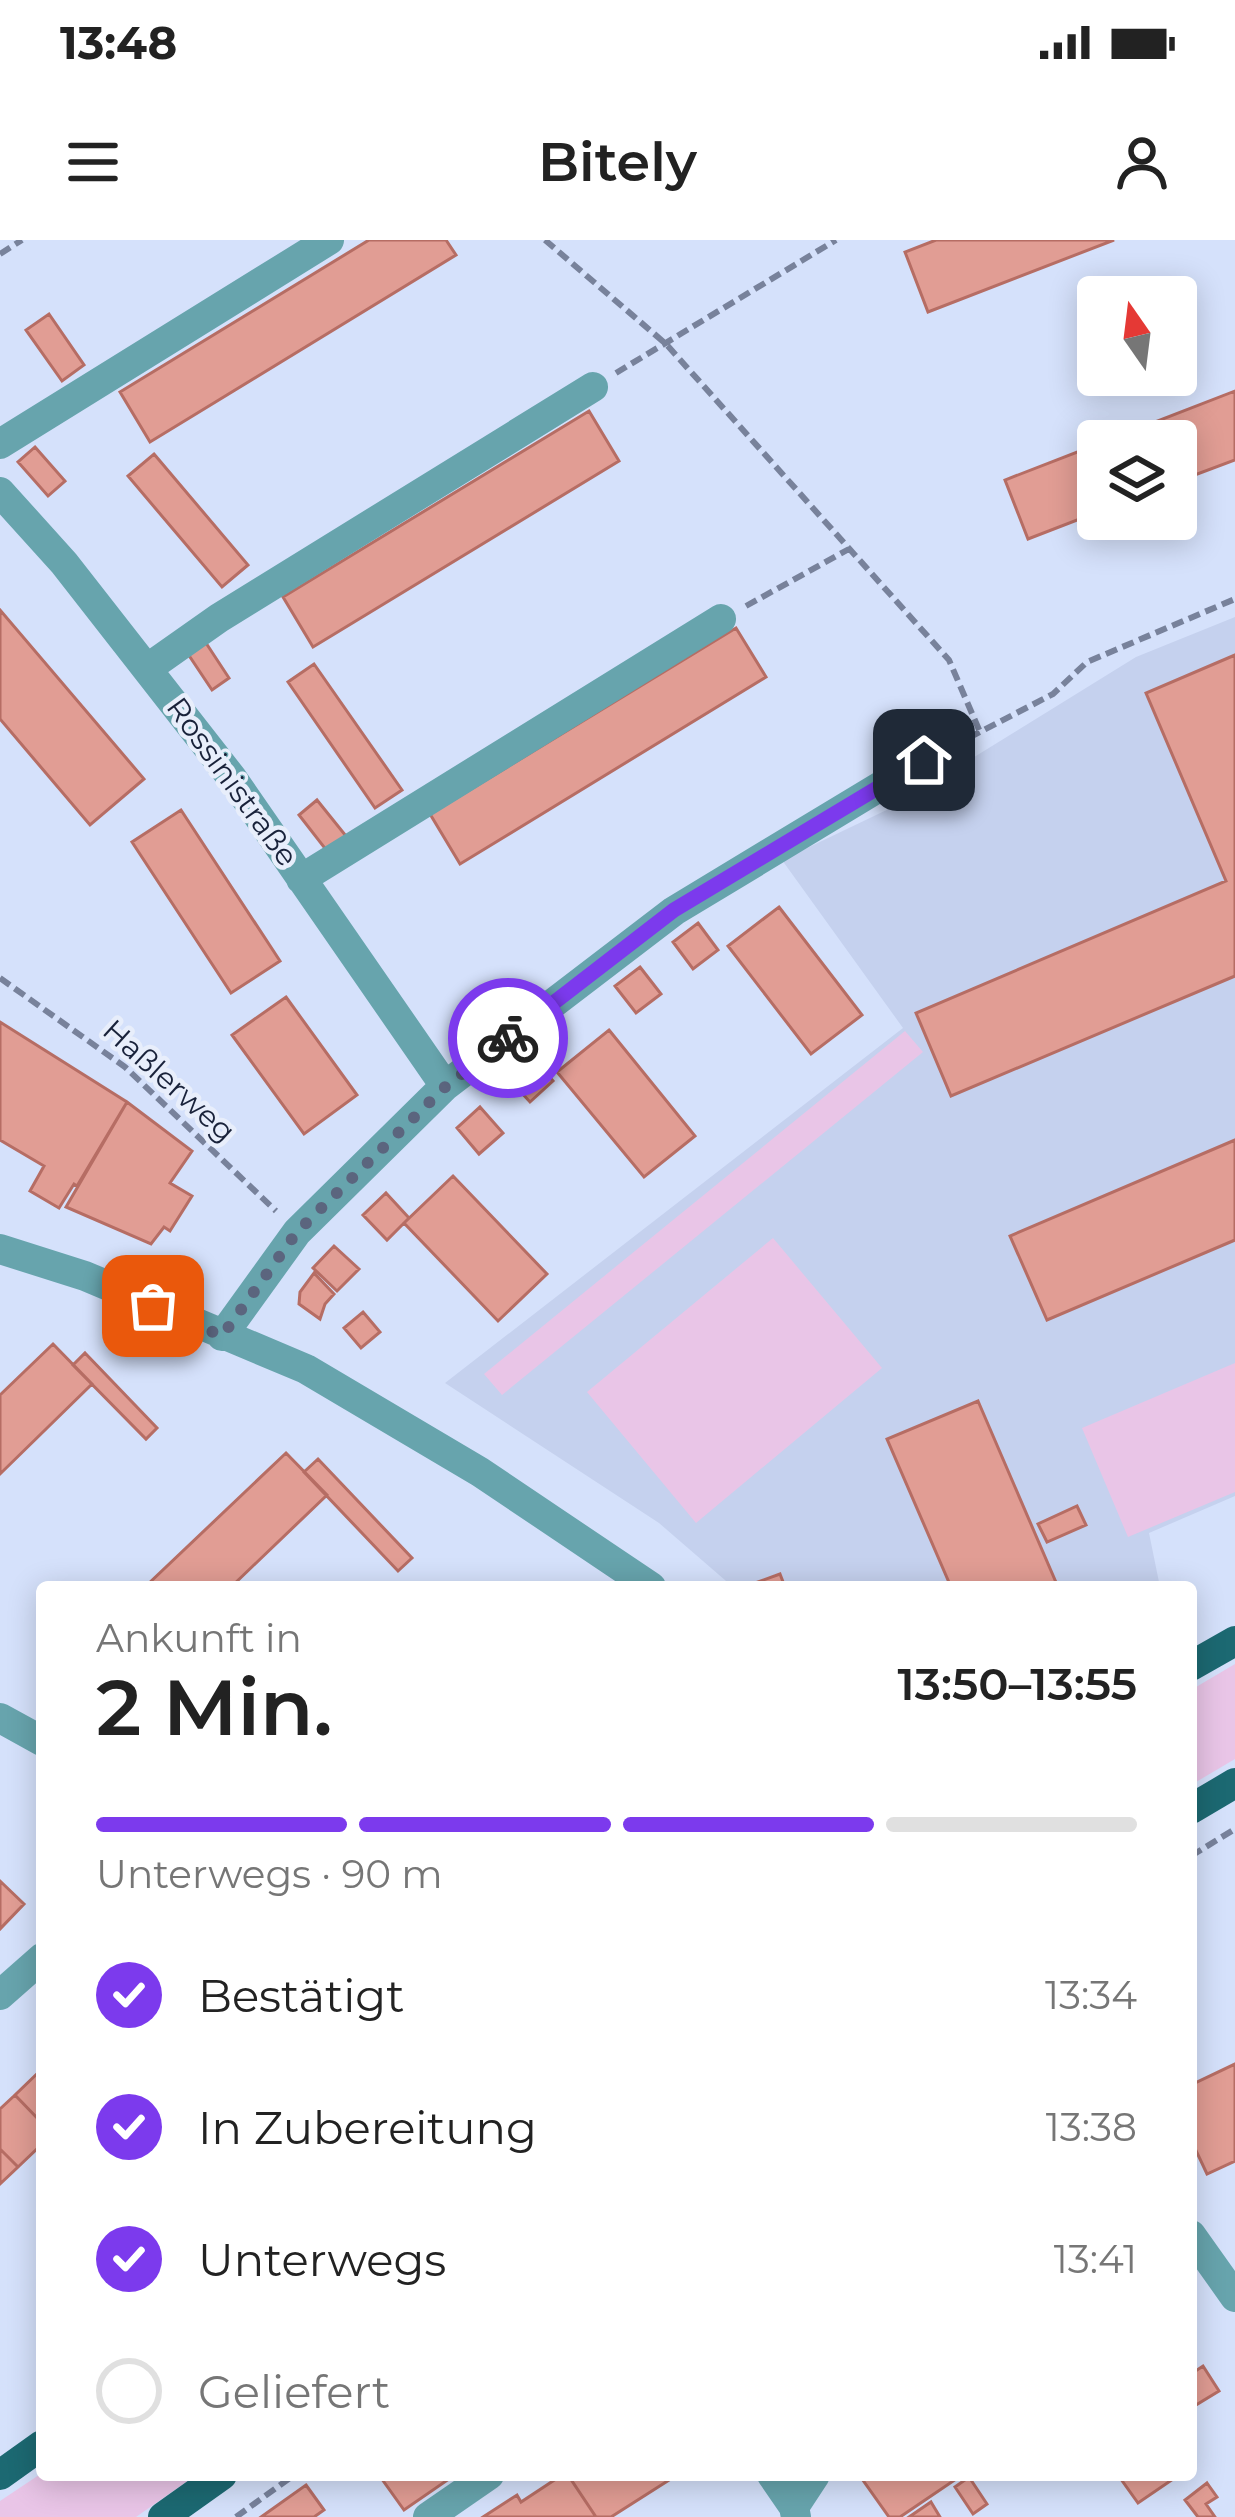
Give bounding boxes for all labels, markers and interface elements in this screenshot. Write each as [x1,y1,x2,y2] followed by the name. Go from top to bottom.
[60,15,177,70] text: 13:48
[60,129,126,195] icon: menu
[538,129,697,195] text: Bitely
[1109,129,1175,195] icon: person
[1077,276,1197,396] north arrow
[1077,276,1197,540] map controls
[1077,420,1197,540] button: layers
[159,690,306,873] street label: Rossinistraße
[873,709,975,811] pin
[891,727,957,793] icon: home
[448,978,568,1098] courier
[475,1005,541,1071] icon: bike
[96,1012,243,1150] street label: Haßlerweg
[102,1255,204,1357] pin
[120,1273,186,1339] icon: bag
[96,1614,302,1662] text: Ankunft in
[898,1656,1137,1711] text: 13:50–13:55
[96,1659,332,1755] text: 2 Min.
[96,1850,443,1898] text: Unterwegs · 90 m
[96,1962,162,2028] icon: check
[198,1968,404,2023] text: Bestätigt
[1045,1971,1137,2019] text: 13:34
[96,2094,162,2160] icon: check
[198,2100,537,2155] text: In Zubereitung
[1046,2103,1137,2151] text: 13:38
[96,2226,162,2292] icon: check
[198,2232,446,2287] text: Unterwegs
[1054,2235,1137,2283] text: 13:41
[198,2364,390,2419] text: Geliefert

